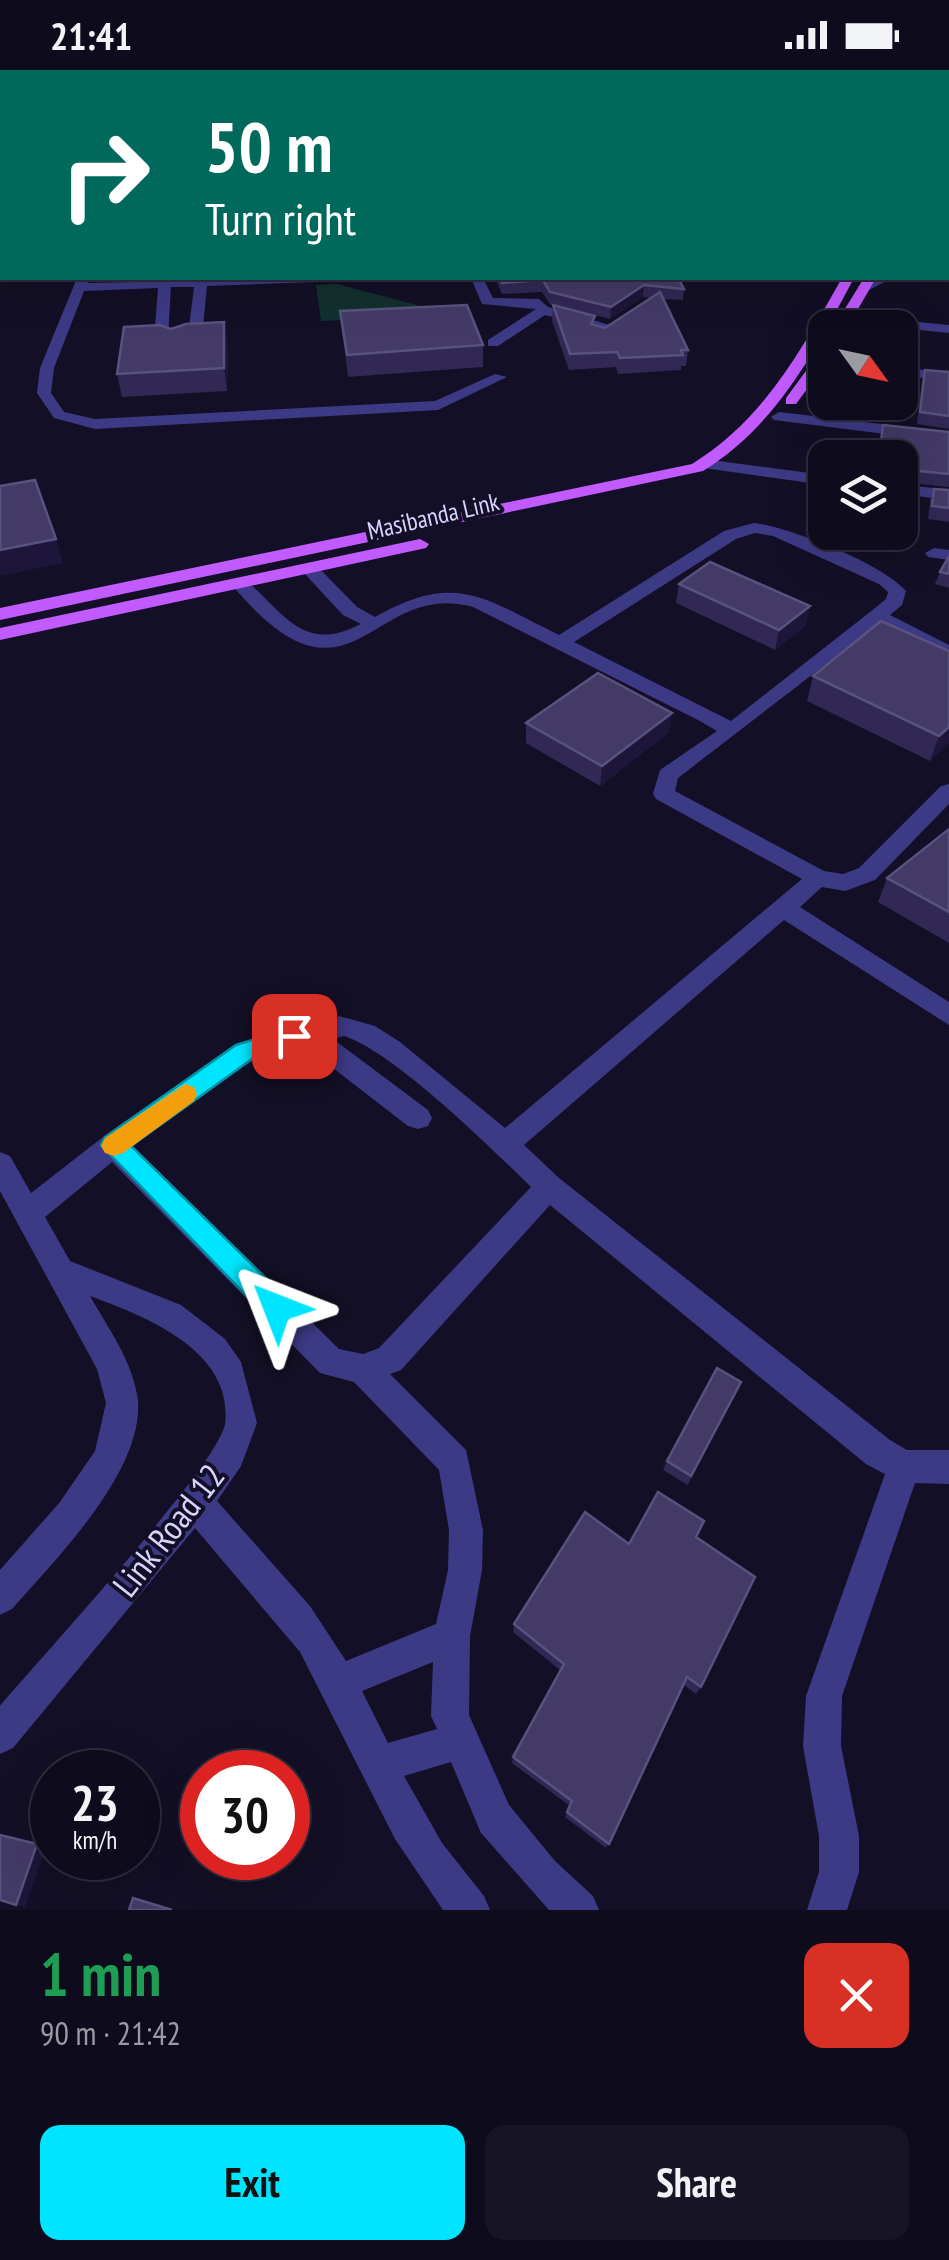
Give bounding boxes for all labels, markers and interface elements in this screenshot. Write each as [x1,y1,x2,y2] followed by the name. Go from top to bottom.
[50,11,132,60] text: 21:41
[205,101,333,191] text: 50 m
[40,110,170,240] icon: right
[205,189,356,247] text: Turn right
[808,310,918,420] north arrow
[808,310,918,550] map controls
[808,440,918,550] button: layers
[364,485,502,547] street label: Masibanda Link
[252,994,337,1079] pin
[267,1009,322,1064] icon: arrive
[225,1256,329,1360] position arrow
[102,1454,234,1606] street label: Link Road 12
[180,1750,310,1880] speed limit sign: 30
[71,1770,119,1835] text: 23
[73,1824,117,1856] text: km/h
[40,1935,161,2013] text: 1 min
[804,1943,909,2048] button: close
[40,2012,181,2054] text: 90 m · 21:42
[40,2125,465,2240] button: Exit
[485,2125,909,2240] button: Share

